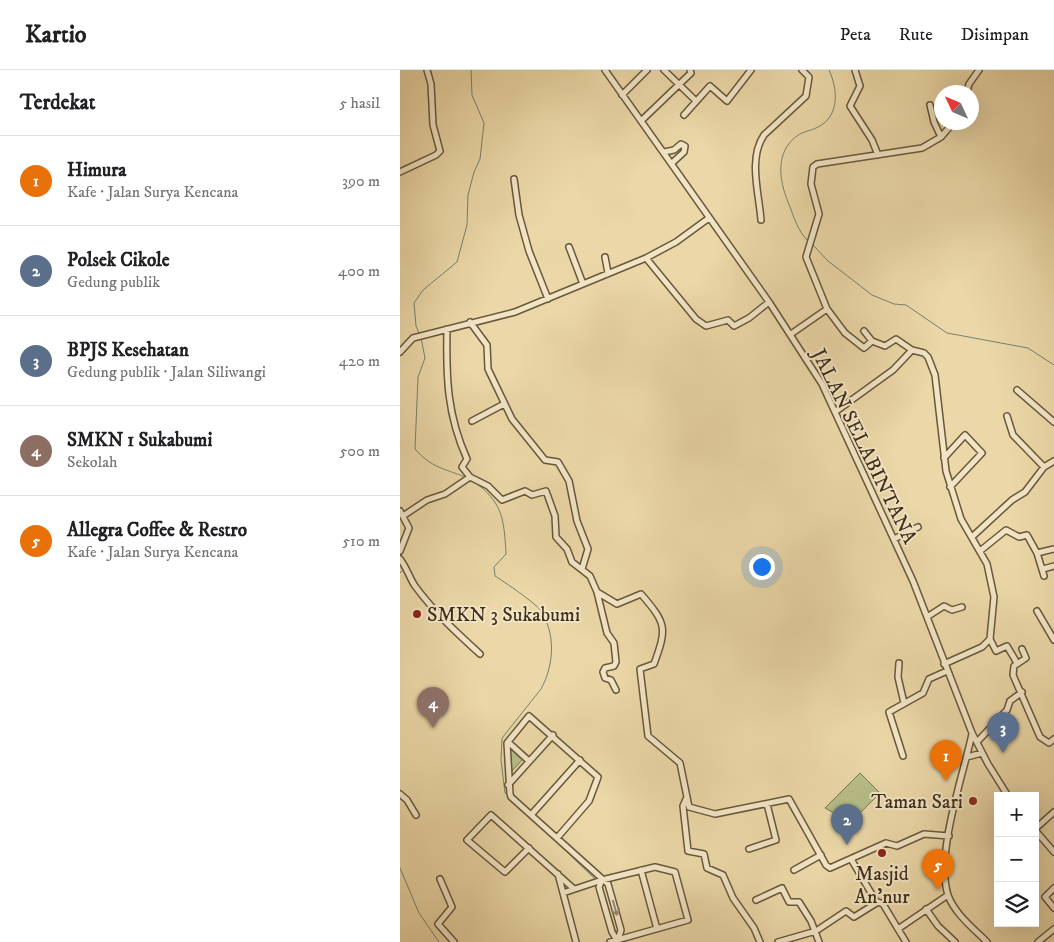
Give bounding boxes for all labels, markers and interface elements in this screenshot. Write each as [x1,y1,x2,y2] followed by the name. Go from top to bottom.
[25,20,87,50] text: Kartio
[840,24,871,46] text: Peta
[899,24,933,46] text: Rute
[961,24,1029,46] text: Disimpan
[934,85,979,130] north arrow
[20,90,95,116] text: Terdekat
[339,93,380,113] text: 5 hasil
[67,159,126,182] text: Himura
[33,171,39,191] text: 1
[342,171,380,191] text: 390 m
[67,182,238,202] text: Kafe · Jalan Surya Kencana
[67,249,170,272] text: Polsek Cikole
[32,261,40,281] text: 2
[338,261,380,281] text: 400 m
[67,272,160,292] text: Gedung publik
[67,339,189,362] text: BPJS Kesehatan
[805,343,922,549] street label: JALAN SELABINTANA
[33,351,39,371] text: 3
[339,351,380,371] text: 420 m
[67,362,266,382] text: Gedung publik · Jalan Siliwangi
[67,429,212,452] text: SMKN 1 Sukabumi
[31,441,41,461] text: 4
[339,441,380,461] text: 500 m
[67,452,118,472] text: Sekolah
[67,519,247,542] text: Allegra Coffee & Restro
[32,531,40,551] text: 5
[342,531,380,551] text: 510 m
[67,542,238,562] text: Kafe · Jalan Surya Kencana
[749,554,775,580] your location
[427,603,580,628] place label: SMKN 3 Sukabumi
[411,608,423,620] marker: SMKN 3 Sukabumi
[417,687,449,728] pin: 4
[987,712,1019,753] pin: 3
[930,740,962,781] pin: 1
[871,790,963,815] place label: Taman Sari
[994,792,1039,927] map controls
[994,792,1039,837] button: +
[967,795,979,807] marker: Taman Sari
[831,804,863,845] pin: 2
[994,837,1039,882] button: −
[876,847,888,859] marker: Masjid An’nur
[922,849,954,890] pin: 5
[854,862,910,910] place label: Masjid An’nur
[994,882,1039,927] button: layers
[610,900,620,916] one-way arrow

